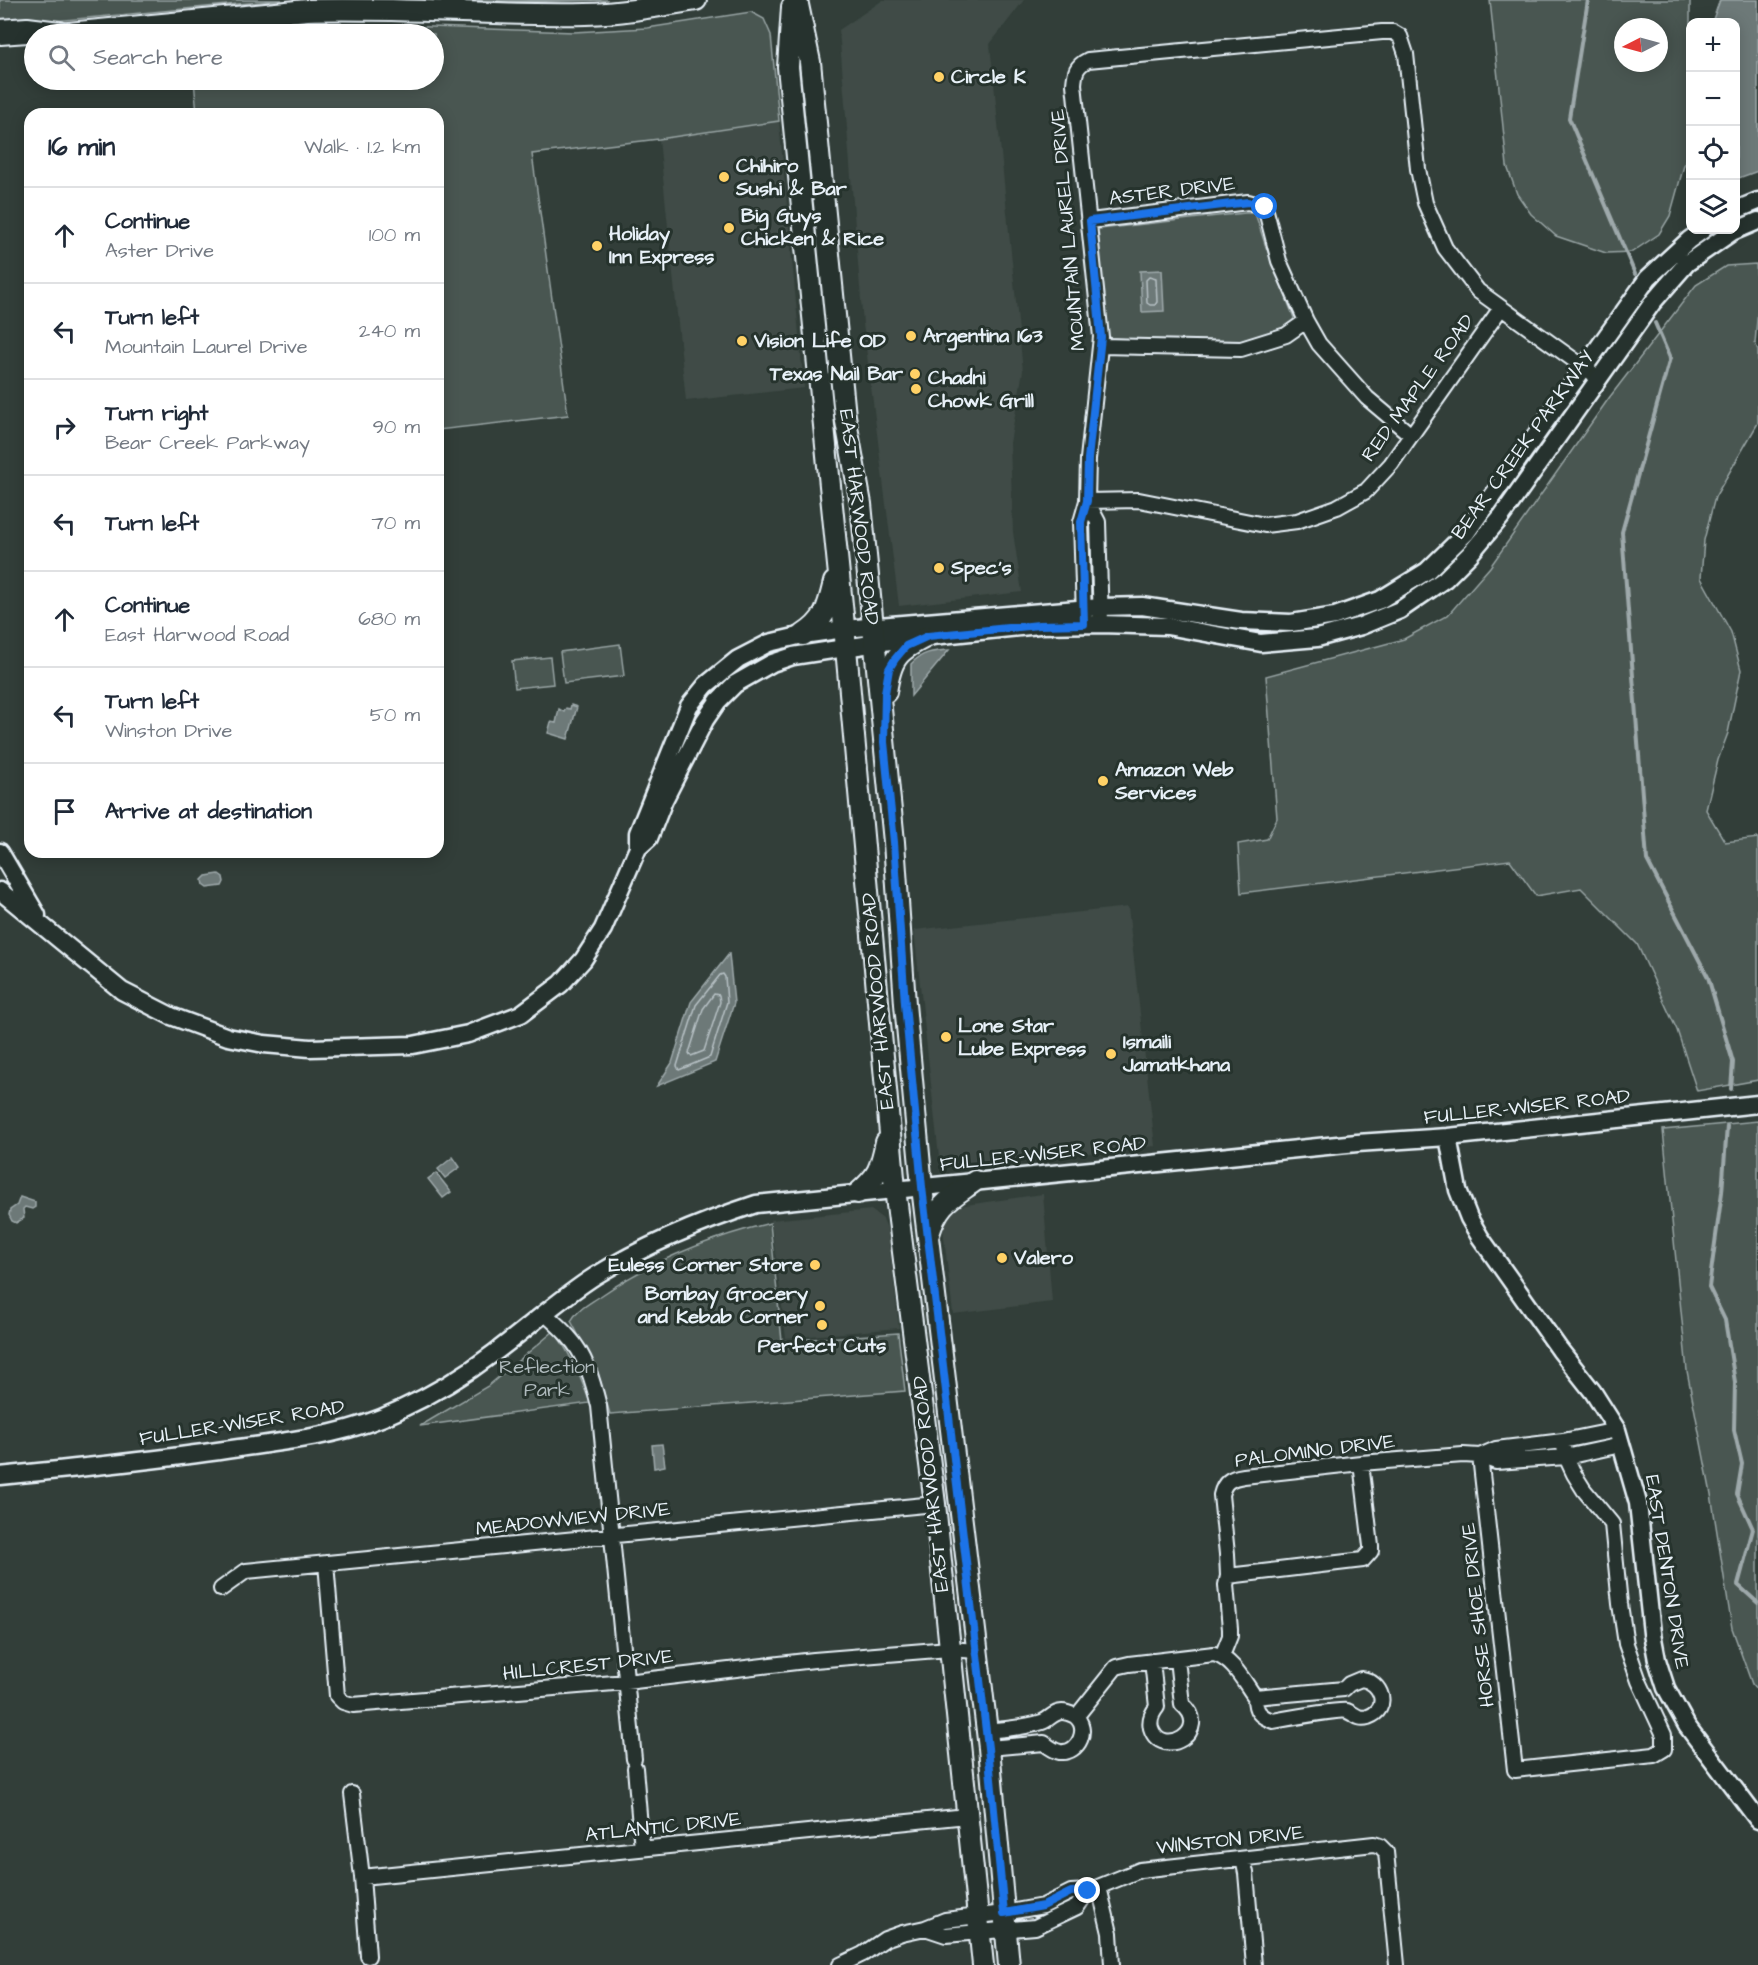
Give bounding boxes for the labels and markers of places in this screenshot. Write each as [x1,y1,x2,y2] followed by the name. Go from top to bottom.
[951,63,1027,91] place label: Circle K
[932,70,946,84] marker: Circle K
[735,152,848,203] place label: Chihiro Sushi & Bar
[717,170,731,184] marker: Chihiro Sushi & Bar
[741,202,884,253] place label: Big Guys Chicken & Rice
[609,220,714,271] place label: Holiday Inn Express
[722,221,736,235] marker: Big Guys Chicken & Rice
[590,239,604,253] marker: Holiday Inn Express
[923,322,1043,351] place label: Argentina 163
[753,327,886,355] place label: Vision Life OD
[904,329,918,343] marker: Argentina 163
[735,334,749,348] marker: Vision Life OD
[769,360,904,388] place label: Texas Nail Bar
[928,364,1034,415] place label: Chadni Chowk Grill
[908,367,922,381] marker: Texas Nail Bar
[909,382,923,396] marker: Chadni Chowk Grill
[950,554,1012,582] place label: Spec's
[932,561,946,575] marker: Spec's
[1114,756,1234,807] place label: Amazon Web Services
[1096,774,1110,788] marker: Amazon Web Services
[958,1012,1086,1063] place label: Lone Star Lube Express
[1122,1028,1231,1079] place label: Ismaili Jamatkhana
[939,1030,953,1044] marker: Lone Star Lube Express
[1104,1047,1118,1061] marker: Ismaili Jamatkhana
[1013,1244,1074,1272] place label: Valero
[609,1251,803,1279] place label: Euless Corner Store
[995,1251,1009,1265] marker: Valero
[808,1258,822,1272] marker: Euless Corner Store
[637,1280,809,1331] place label: Bombay Grocery and Kebab Corner
[813,1299,827,1313] marker: Bombay Grocery and Kebab Corner
[815,1318,829,1332] marker: Perfect Cuts
[758,1332,886,1360] place label: Perfect Cuts

